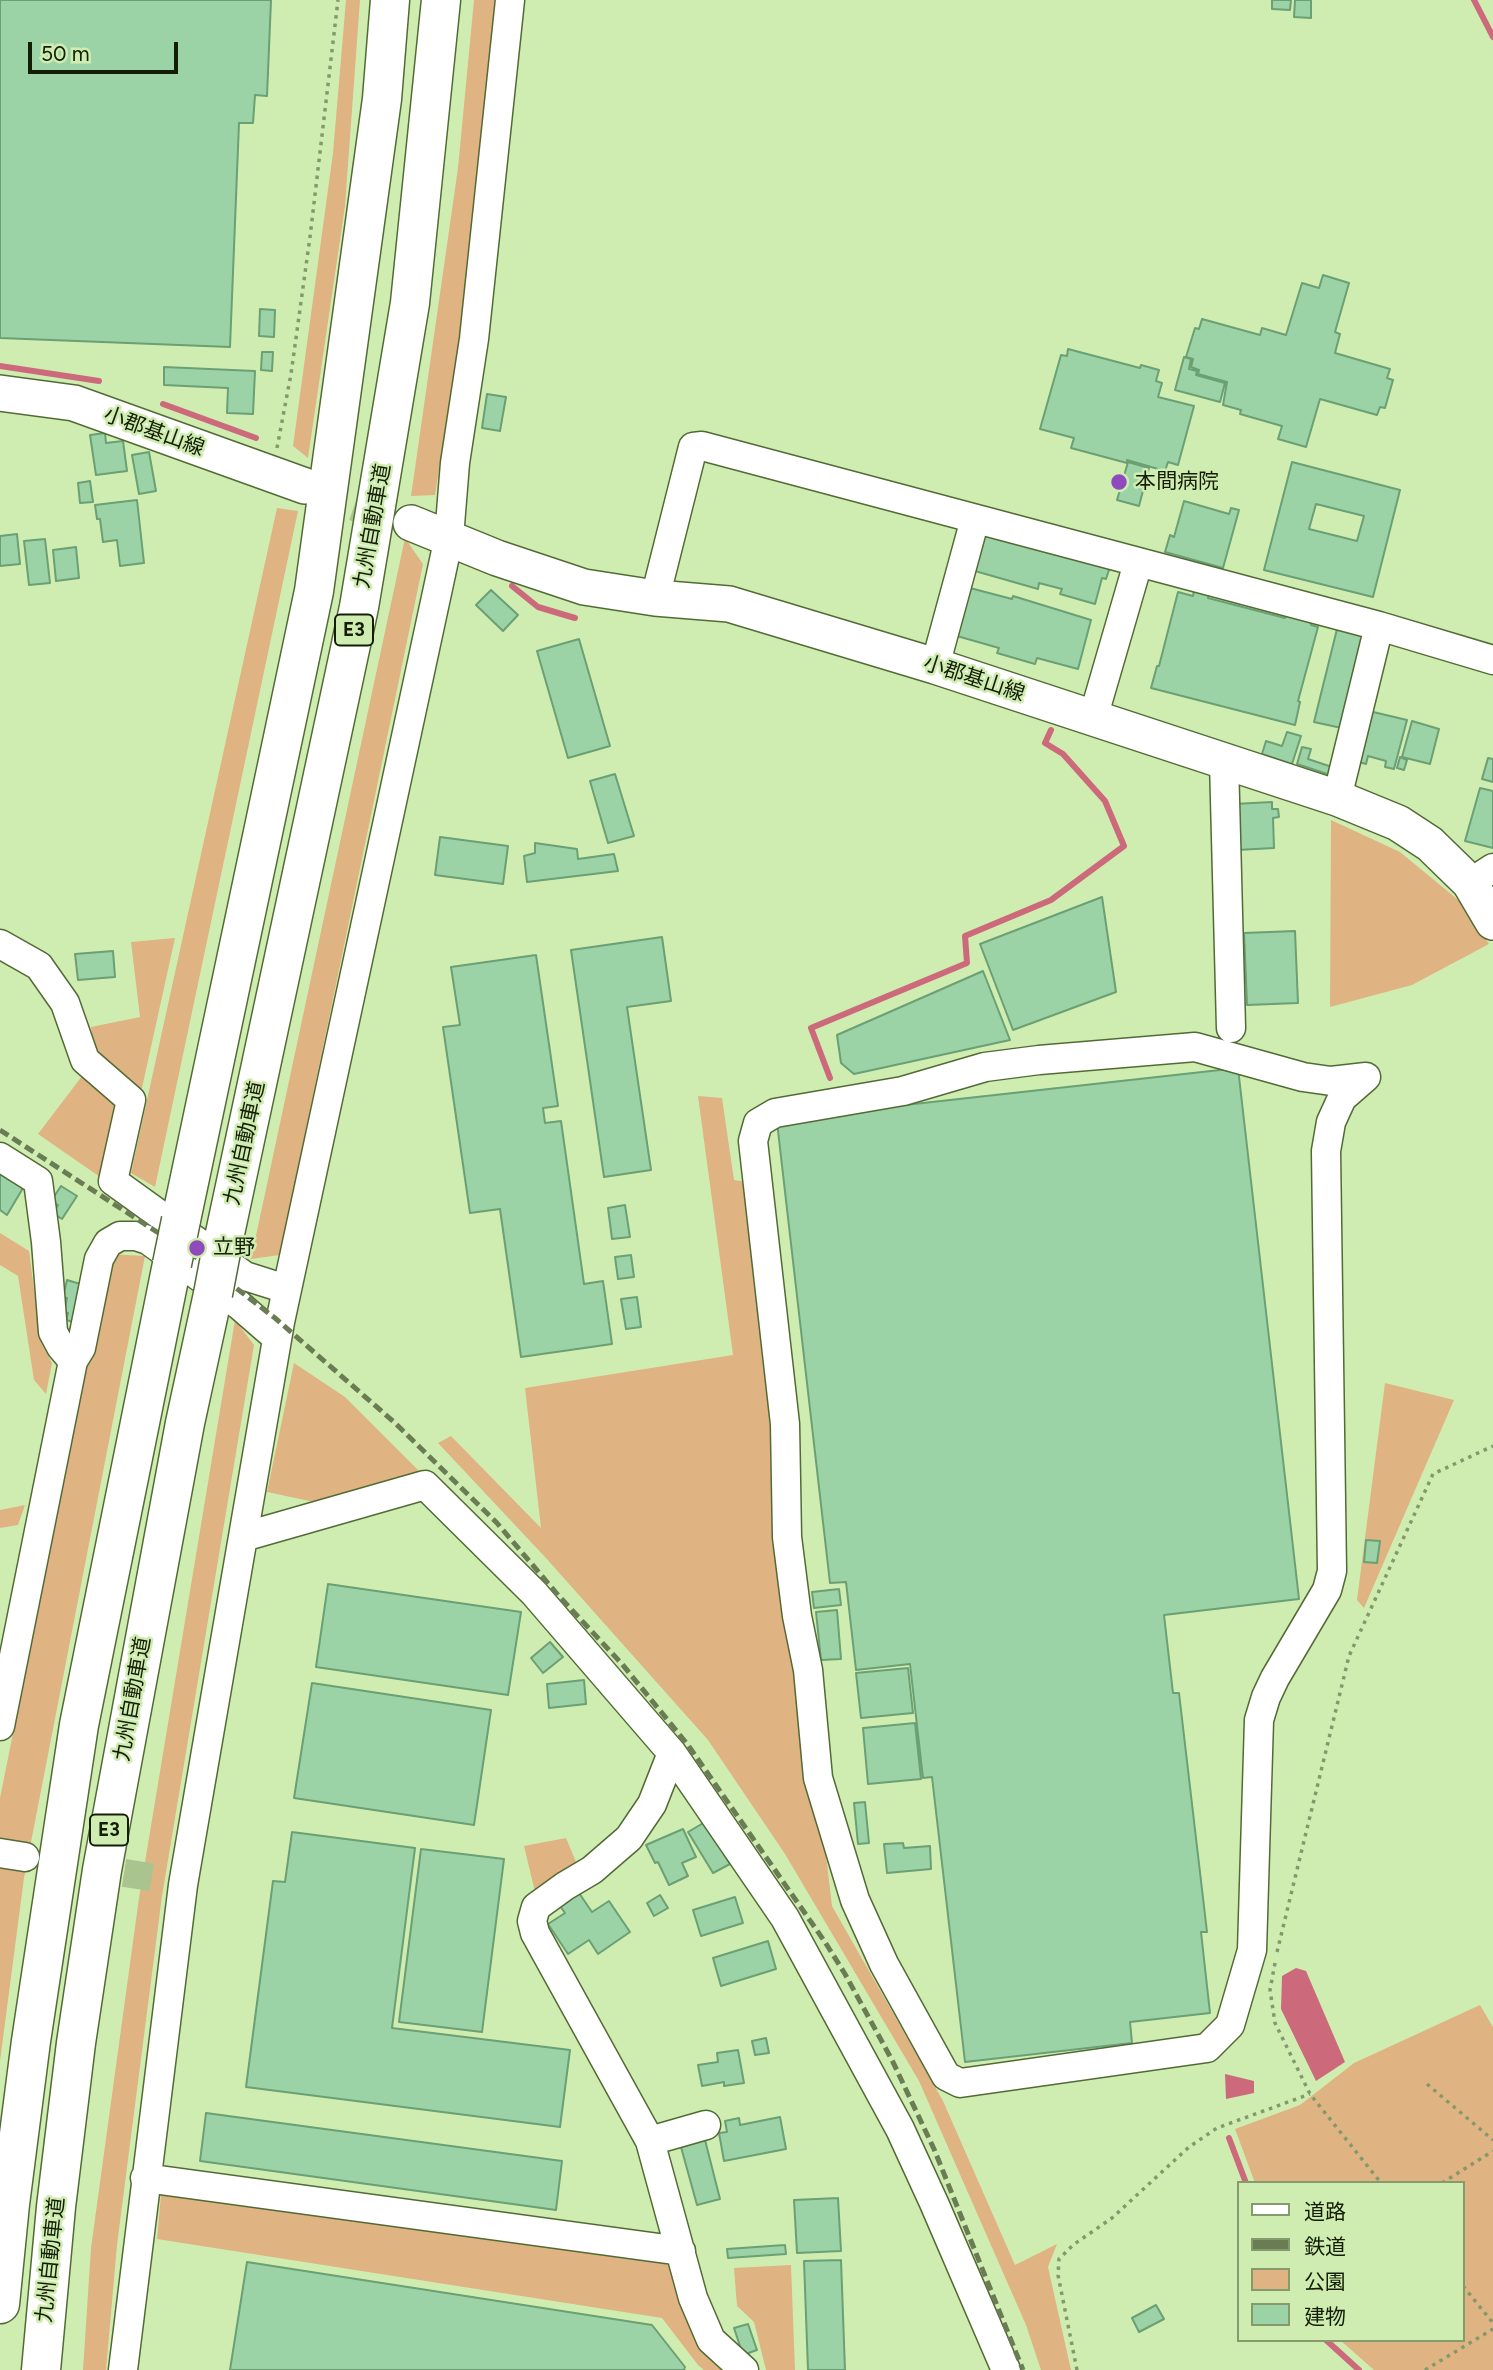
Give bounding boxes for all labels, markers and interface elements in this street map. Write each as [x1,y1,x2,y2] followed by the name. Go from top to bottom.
[32,28,182,72] scale bar
[41,41,90,66] text: 50 m
[100,402,208,462] street label: 小郡基山線
[350,462,396,590] street label: 九州自動車道
[1135,469,1219,495] place label: 本間病院
[1109,472,1129,492] marker: 本間病院
[335,614,373,646] road number: E3
[920,651,1028,707] street label: 小郡基山線
[220,1079,270,1207] street label: 九州自動車道
[213,1235,255,1261] place label: 立野
[187,1238,207,1258] marker: 立野
[110,1635,156,1763] street label: 九州自動車道
[90,1814,128,1846] road number: E3
[1238,2181,1465,2342] legend
[32,2196,70,2324] street label: 九州自動車道
[1304,2199,1346,2224] text: 道路
[1304,2234,1346,2259] text: 鉄道
[1304,2269,1346,2294] text: 公園
[1304,2304,1346,2329] text: 建物

